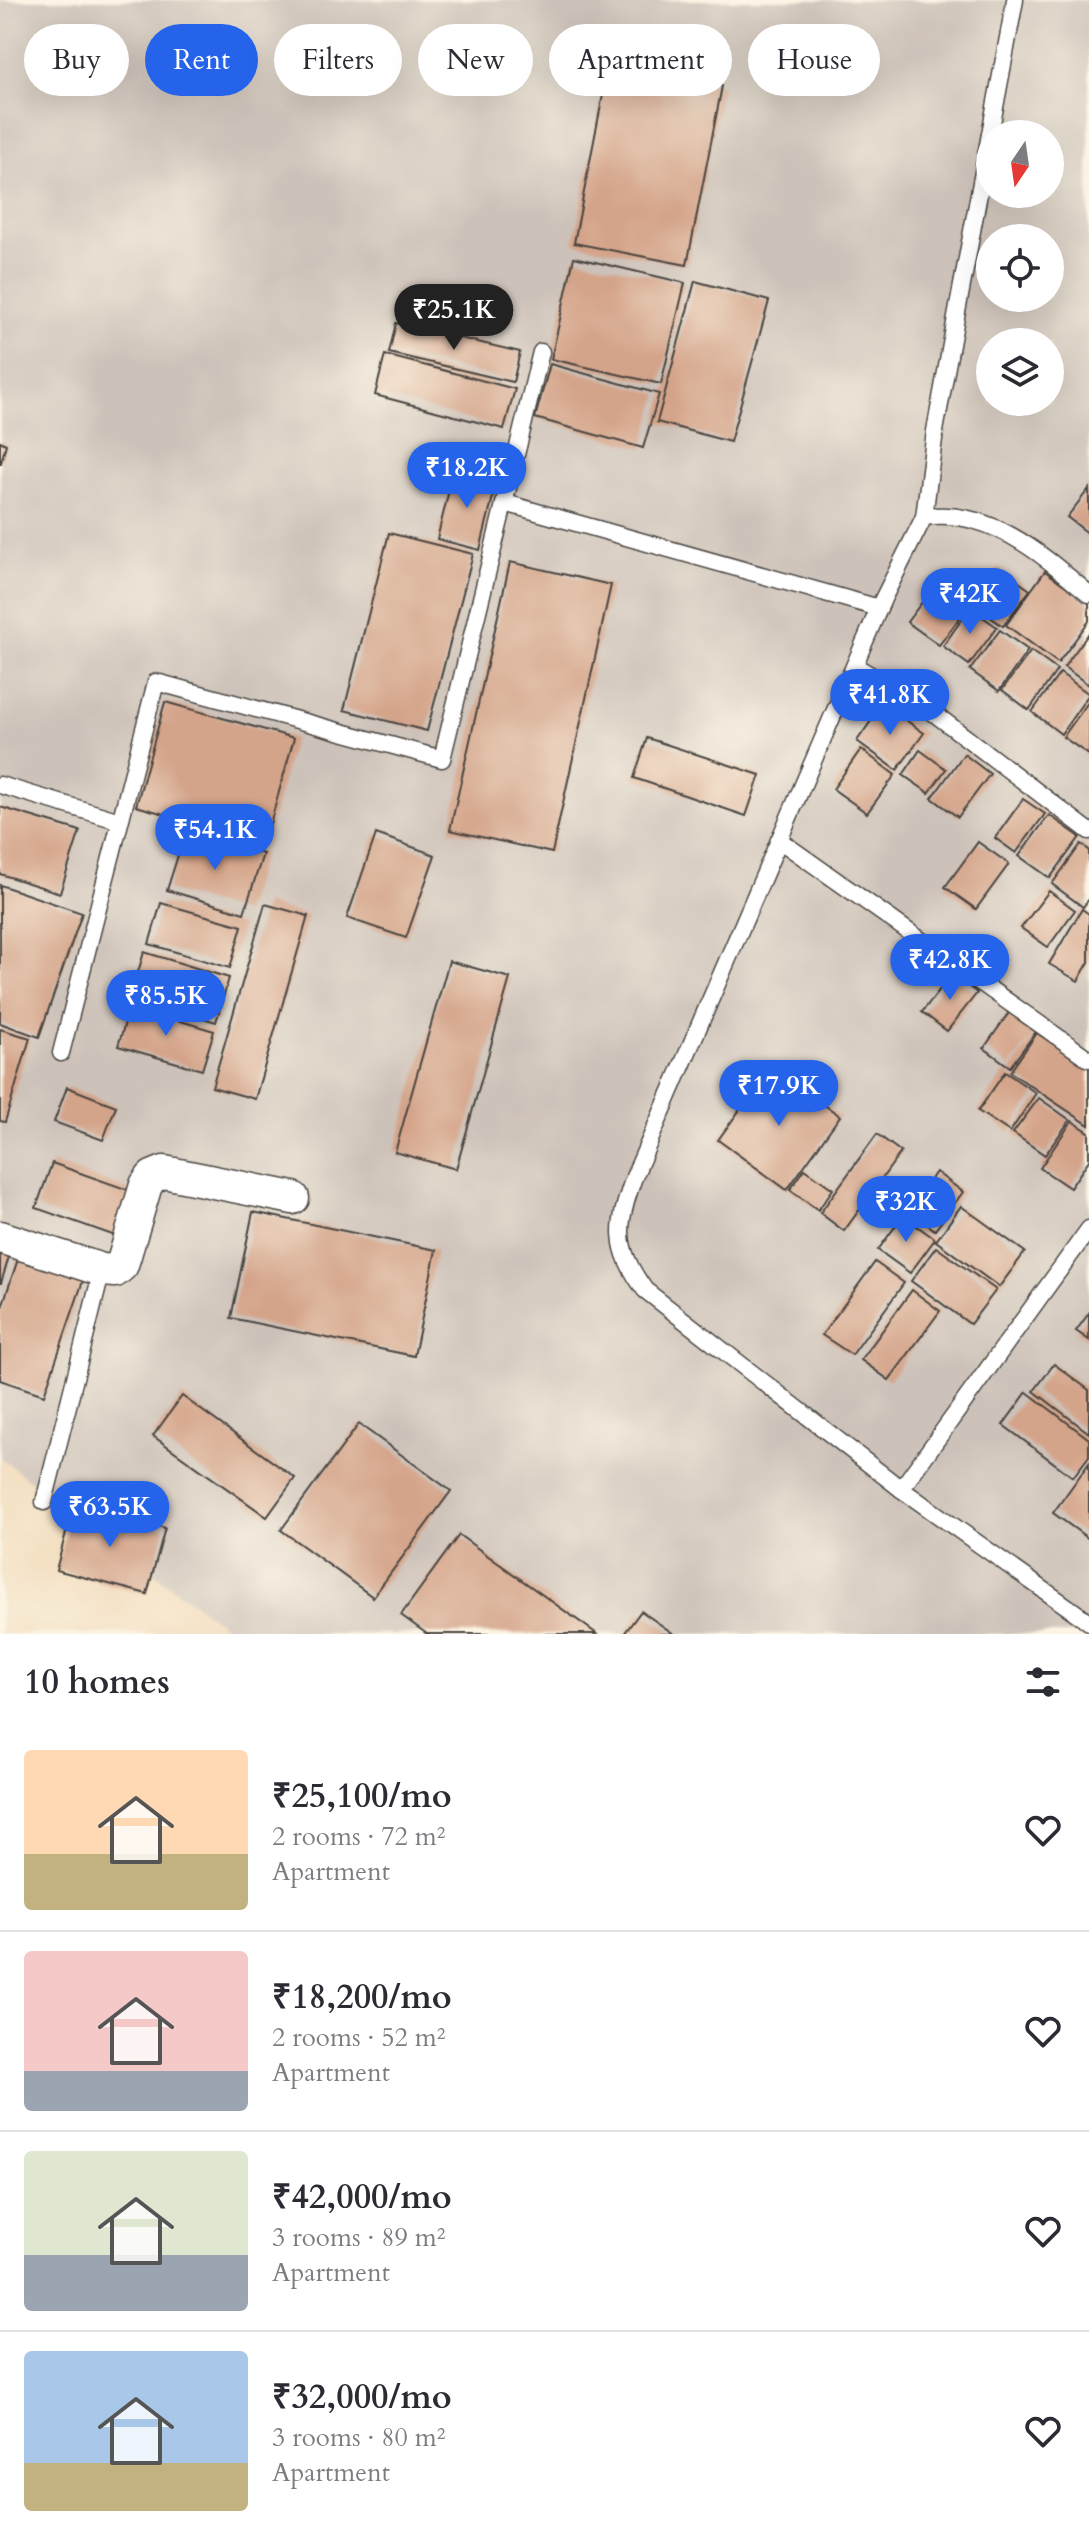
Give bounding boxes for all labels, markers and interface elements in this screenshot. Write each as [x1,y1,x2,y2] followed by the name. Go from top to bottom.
[24,24,129,96] chip: Buy
[145,24,258,96] chip: Rent
[274,24,402,96] chip: Filters
[418,24,533,96] chip: New
[549,24,732,96] chip: Apartment
[748,24,880,96] chip: House
[976,120,1064,208] north arrow
[976,120,1064,416] map controls
[976,224,1064,312] button: locate
[389,284,519,352] pin: ₹25.1K
[412,292,496,327] text: ₹25.1K
[976,328,1064,416] button: layers
[402,442,532,510] pin: ₹18.2K
[425,450,509,485] text: ₹18.2K
[923,568,1017,636] pin: ₹42K
[939,576,1001,611] text: ₹42K
[825,669,955,737] pin: ₹41.8K
[848,677,932,712] text: ₹41.8K
[150,804,280,872] pin: ₹54.1K
[173,812,257,847] text: ₹54.1K
[885,934,1015,1002] pin: ₹42.8K
[908,942,992,977] text: ₹42.8K
[101,970,231,1038] pin: ₹85.5K
[124,978,208,1013] text: ₹85.5K
[714,1060,844,1128] pin: ₹17.9K
[737,1068,821,1103] text: ₹17.9K
[859,1176,953,1244] pin: ₹32K
[875,1184,937,1219] text: ₹32K
[45,1481,175,1549] pin: ₹63.5K
[68,1489,152,1524] text: ₹63.5K
[24,1659,170,1705] text: 10 homes
[1021,1660,1065,1704] icon: filters
[272,1773,452,1819] text: ₹25,100/mo
[88,1782,184,1878] icon: home
[1021,1808,1065,1852] icon: heart
[272,1819,445,1854] text: 2 rooms · 72 m²
[272,1854,390,1889] text: Apartment
[272,1974,452,2020] text: ₹18,200/mo
[88,1983,184,2079] icon: home
[1021,2009,1065,2053] icon: heart
[272,2020,445,2055] text: 2 rooms · 52 m²
[272,2055,390,2090] text: Apartment
[272,2174,452,2220] text: ₹42,000/mo
[88,2183,184,2279] icon: home
[1021,2209,1065,2253] icon: heart
[272,2220,445,2255] text: 3 rooms · 89 m²
[272,2255,390,2290] text: Apartment
[272,2374,452,2420] text: ₹32,000/mo
[88,2383,184,2479] icon: home
[1021,2409,1065,2453] icon: heart
[272,2420,445,2455] text: 3 rooms · 80 m²
[272,2455,390,2490] text: Apartment

